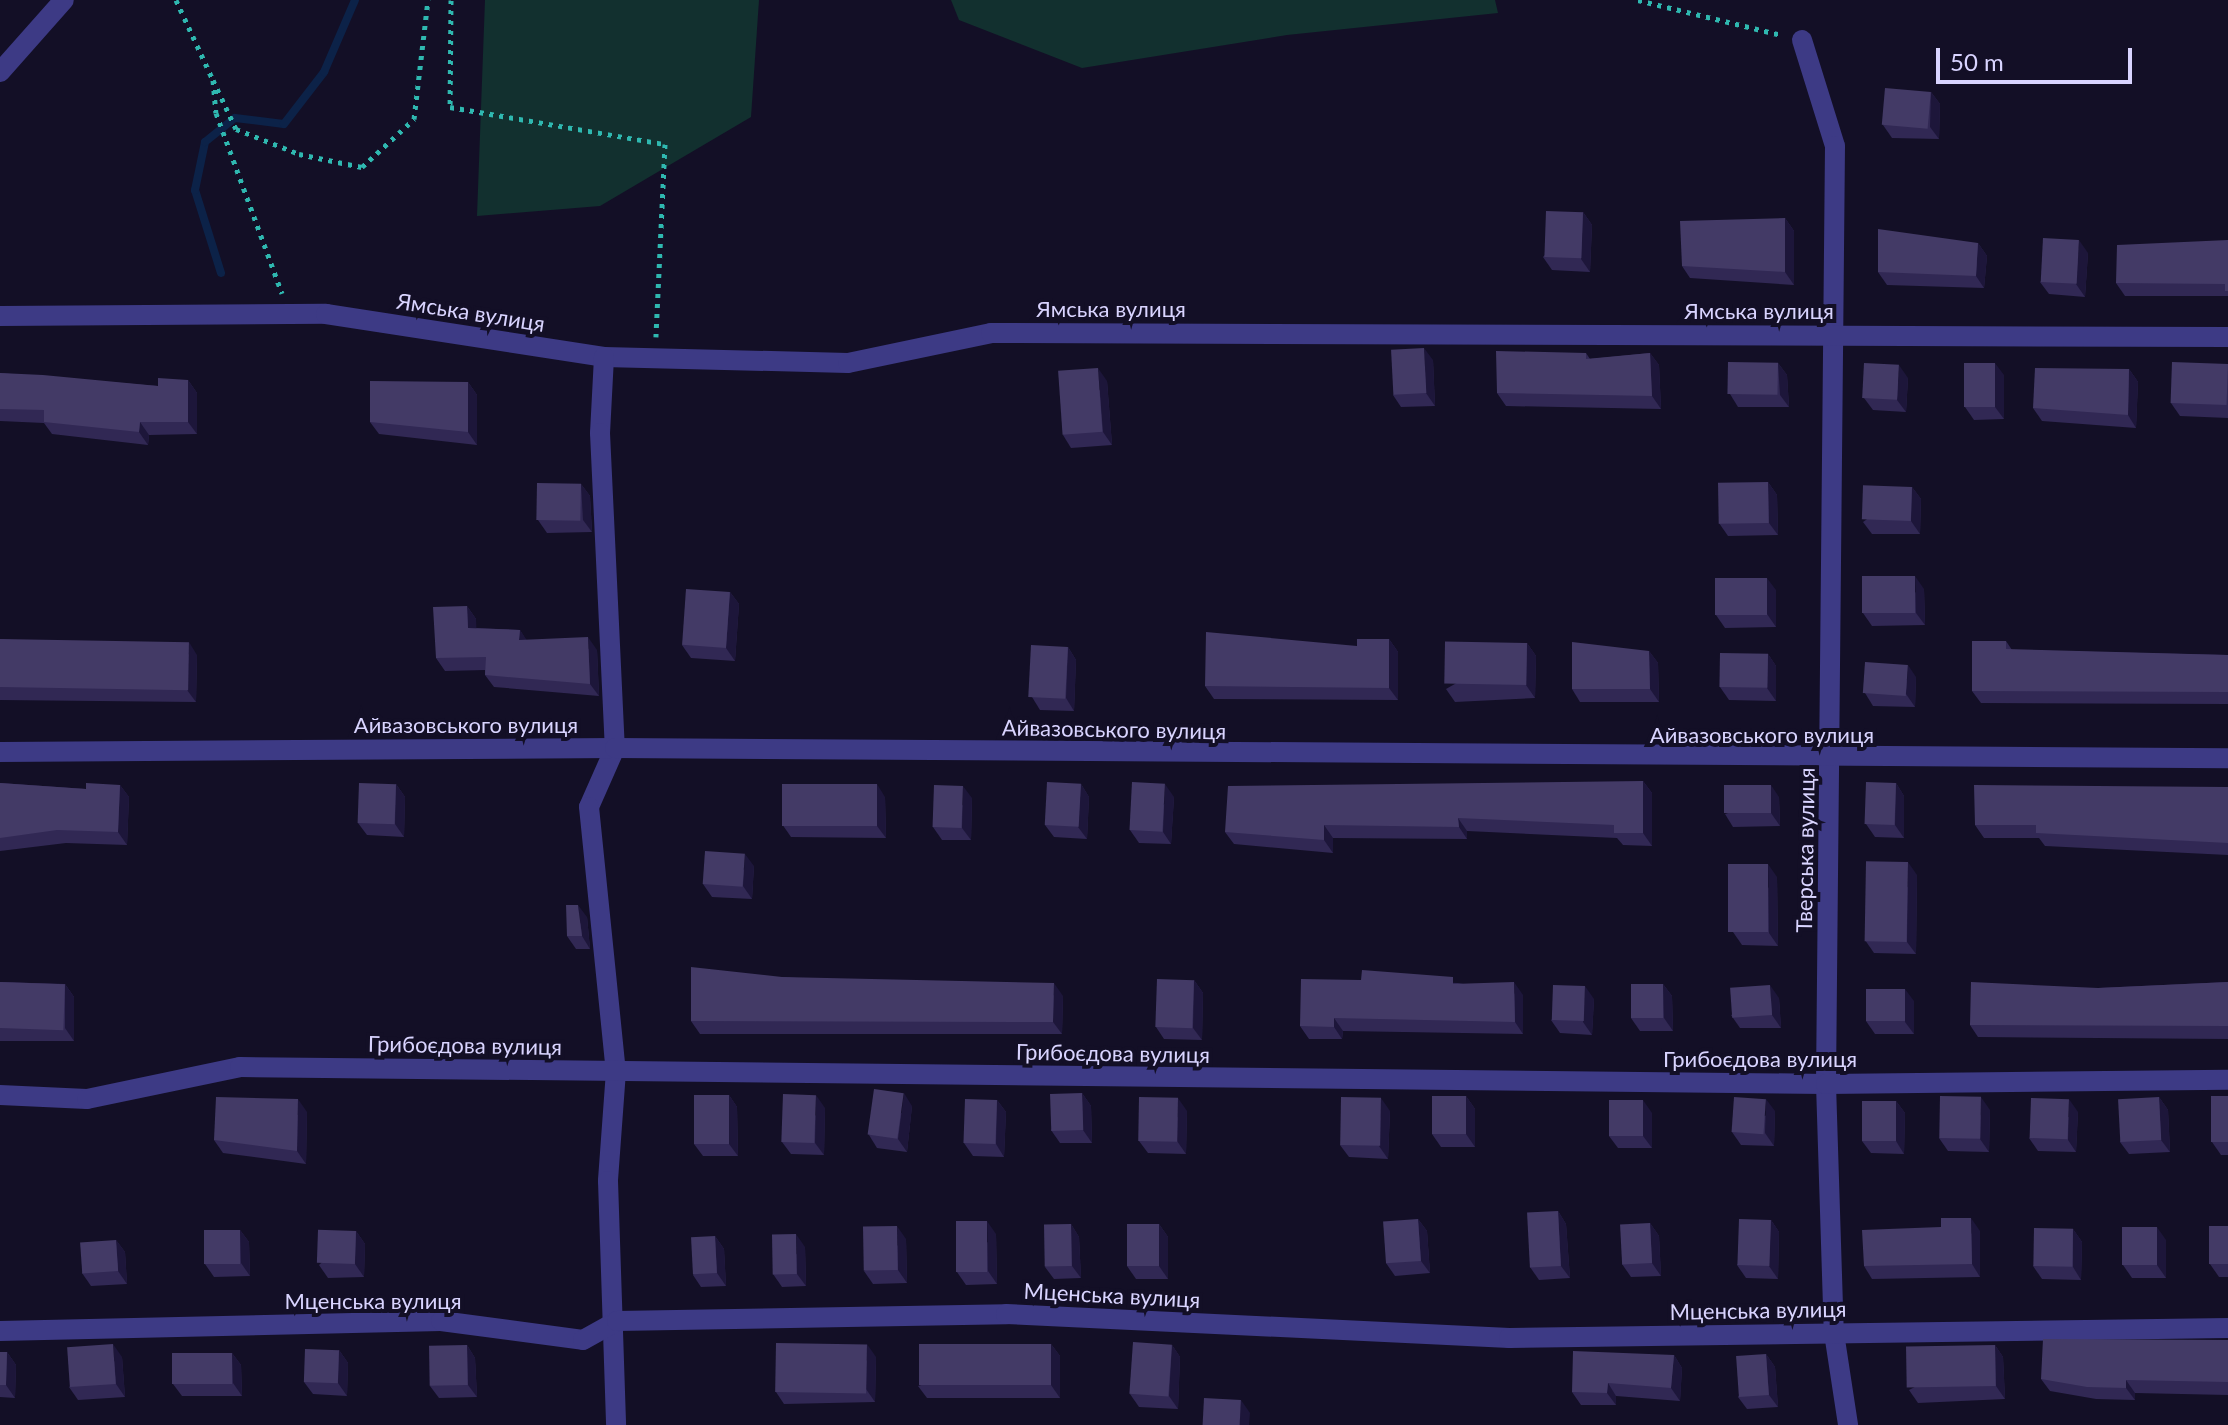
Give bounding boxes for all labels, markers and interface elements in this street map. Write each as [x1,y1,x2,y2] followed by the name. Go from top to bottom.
[1940,32,2136,82] scale bar
[1950,47,2004,76] text: 50 m
[395,287,547,337] street label: Ямська вулиця
[1036,296,1186,322] street label: Ямська вулиця
[1684,298,1834,324] street label: Ямська вулиця
[354,712,578,738] street label: Айвазовського вулиця
[1002,714,1226,744] street label: Айвазовського вулиця
[1650,722,1874,748] street label: Айвазовського вулиця
[1790,767,1820,933] street label: Тверська вулиця
[368,1030,562,1060] street label: Грибоєдова вулиця
[1016,1038,1210,1068] street label: Грибоєдова вулиця
[1663,1046,1857,1072] street label: Грибоєдова вулиця
[1023,1277,1201,1313] street label: Мценська вулиця
[284,1288,462,1314] street label: Мценська вулиця
[1669,1295,1847,1325] street label: Мценська вулиця

